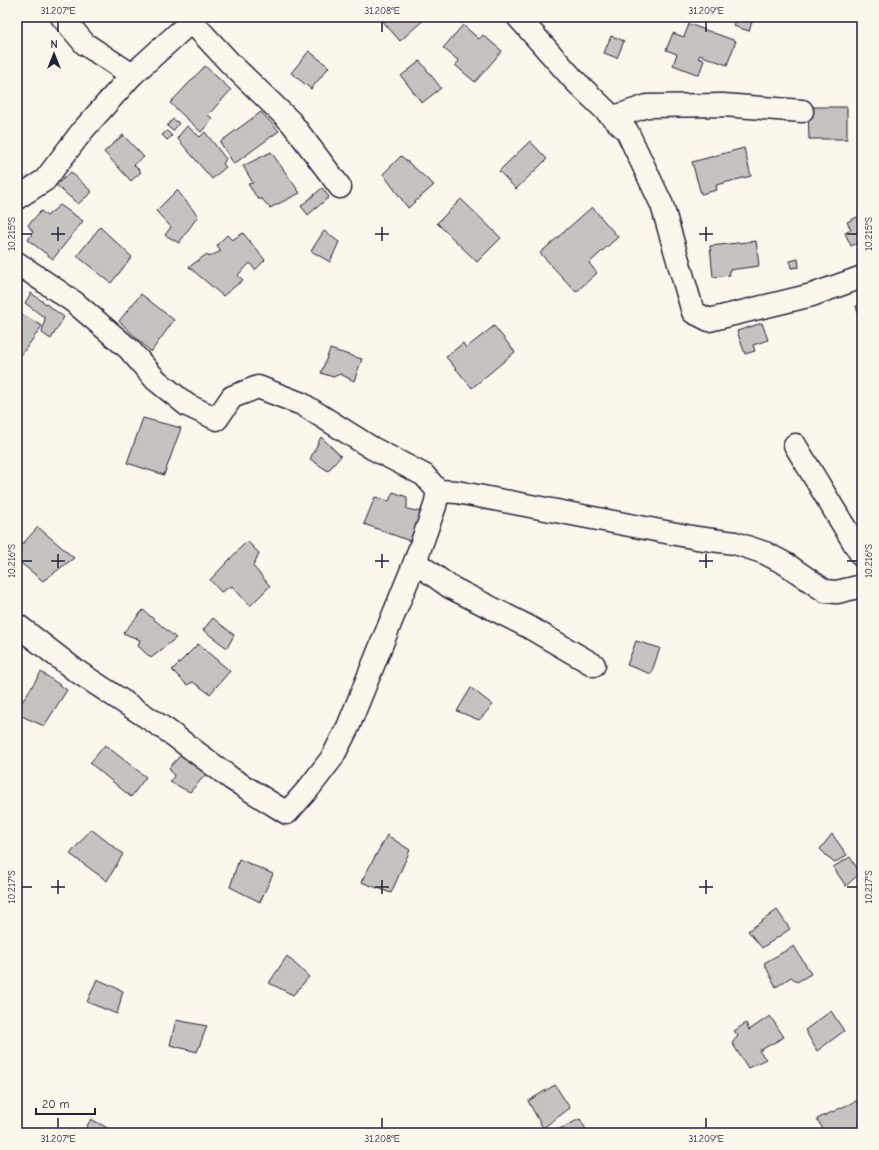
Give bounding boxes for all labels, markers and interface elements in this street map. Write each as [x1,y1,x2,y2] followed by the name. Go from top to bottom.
[40,5,76,17] text: 31.207°E
[364,5,400,17] text: 31.208°E
[688,5,724,17] text: 31.209°E
[34,34,74,74] north arrow
[50,38,58,51] text: N
[6,216,18,251] text: 10.215°S
[863,216,875,251] text: 10.215°S
[6,543,18,578] text: 10.216°S
[863,543,875,578] text: 10.216°S
[6,870,18,904] text: 10.217°S
[863,870,875,904] text: 10.217°S
[36,1090,95,1116] scale bar
[42,1097,70,1111] text: 20 m
[40,1133,76,1145] text: 31.207°E
[364,1133,400,1145] text: 31.208°E
[688,1133,724,1145] text: 31.209°E

